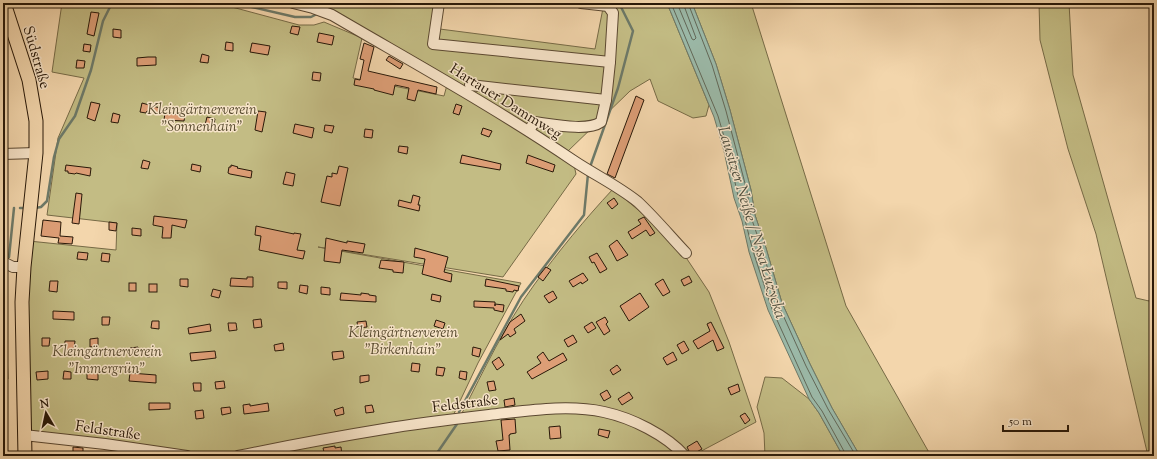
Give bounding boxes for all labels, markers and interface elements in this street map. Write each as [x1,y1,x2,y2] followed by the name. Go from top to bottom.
[17,24,55,91] street label: Südstraße
[445,59,565,145] street label: Hartauer Dammweg
[147,100,257,138] park label: Kleingärtnerverein "Sonnenhain"
[710,124,791,322] water label: Lausitzer Neiße / Nysa Łużycka
[348,323,458,361] park label: Kleingärtnerverein "Birkenhain"
[52,342,162,380] park label: Kleingärtnerverein "Immergrün"
[431,390,499,419] street label: Feldstraße
[26,393,66,433] north arrow
[38,395,50,413] text: N
[1003,407,1068,433] scale bar
[1008,413,1032,431] text: 50 m
[74,416,142,446] street label: Feldstraße

